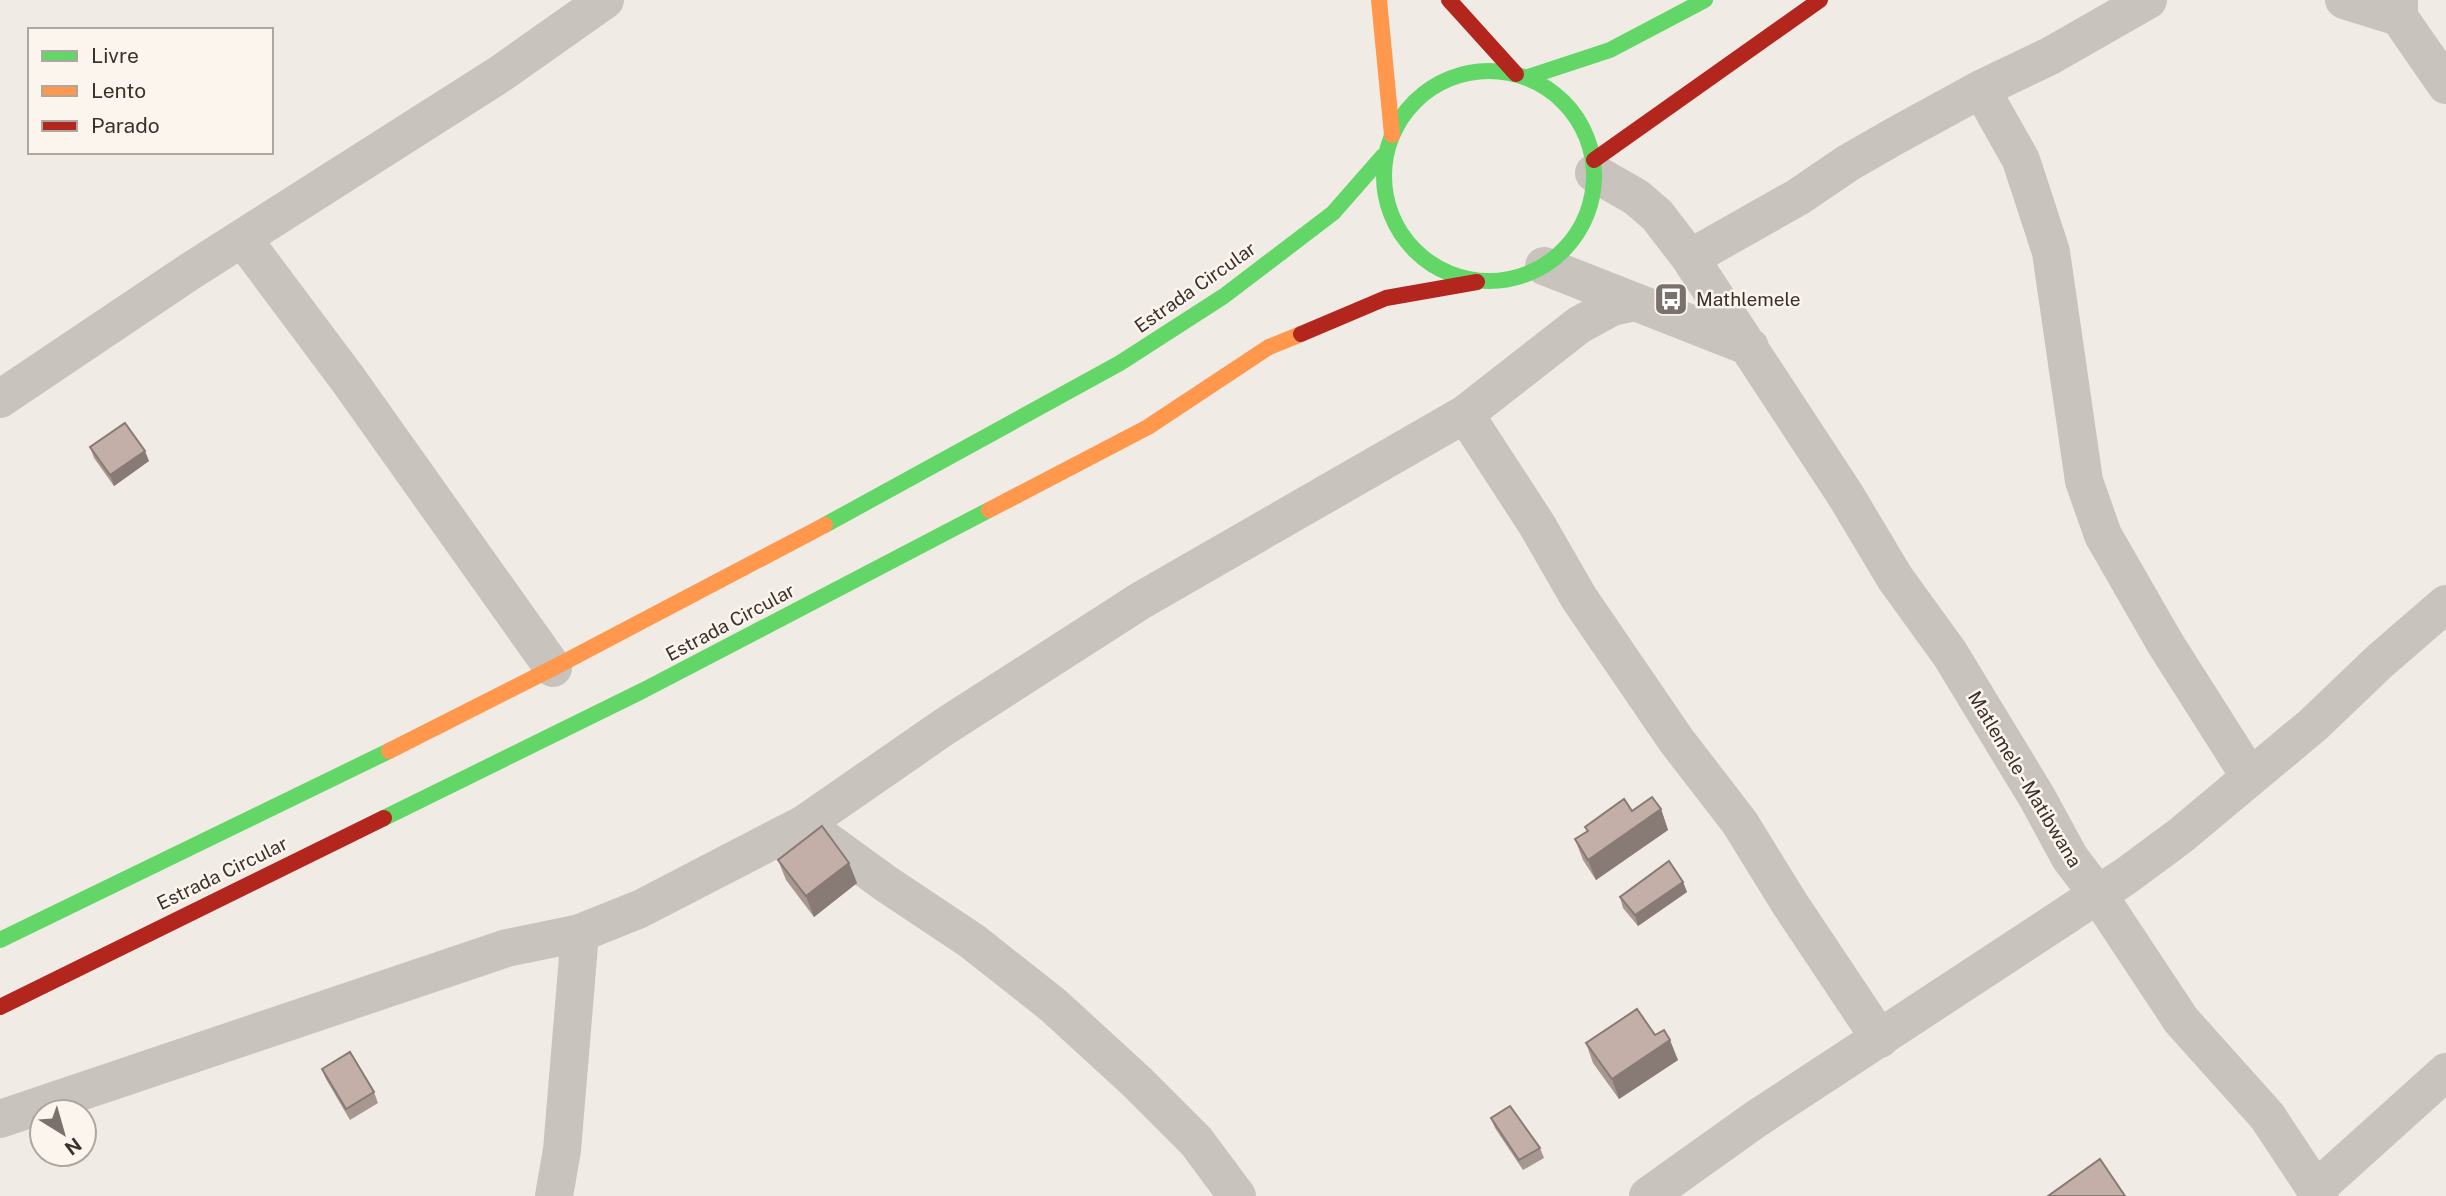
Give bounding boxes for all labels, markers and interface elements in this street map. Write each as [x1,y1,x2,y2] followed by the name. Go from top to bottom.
[28,28,273,154] legend
[91,43,139,68] text: Livre
[91,78,146,103] text: Lento
[91,113,160,138] text: Parado
[1130,237,1260,337] street label: Estrada Circular
[1652,280,1690,318] bus stop icon: Mathlemele
[1696,288,1801,310] place label: Mathlemele
[662,579,798,665] street label: Estrada Circular
[1964,687,2086,871] street label: Matlemele - Matibwana
[153,832,291,914] street label: Estrada Circular
[28,1098,98,1168] north arrow
[61,1133,86,1160] text: N

